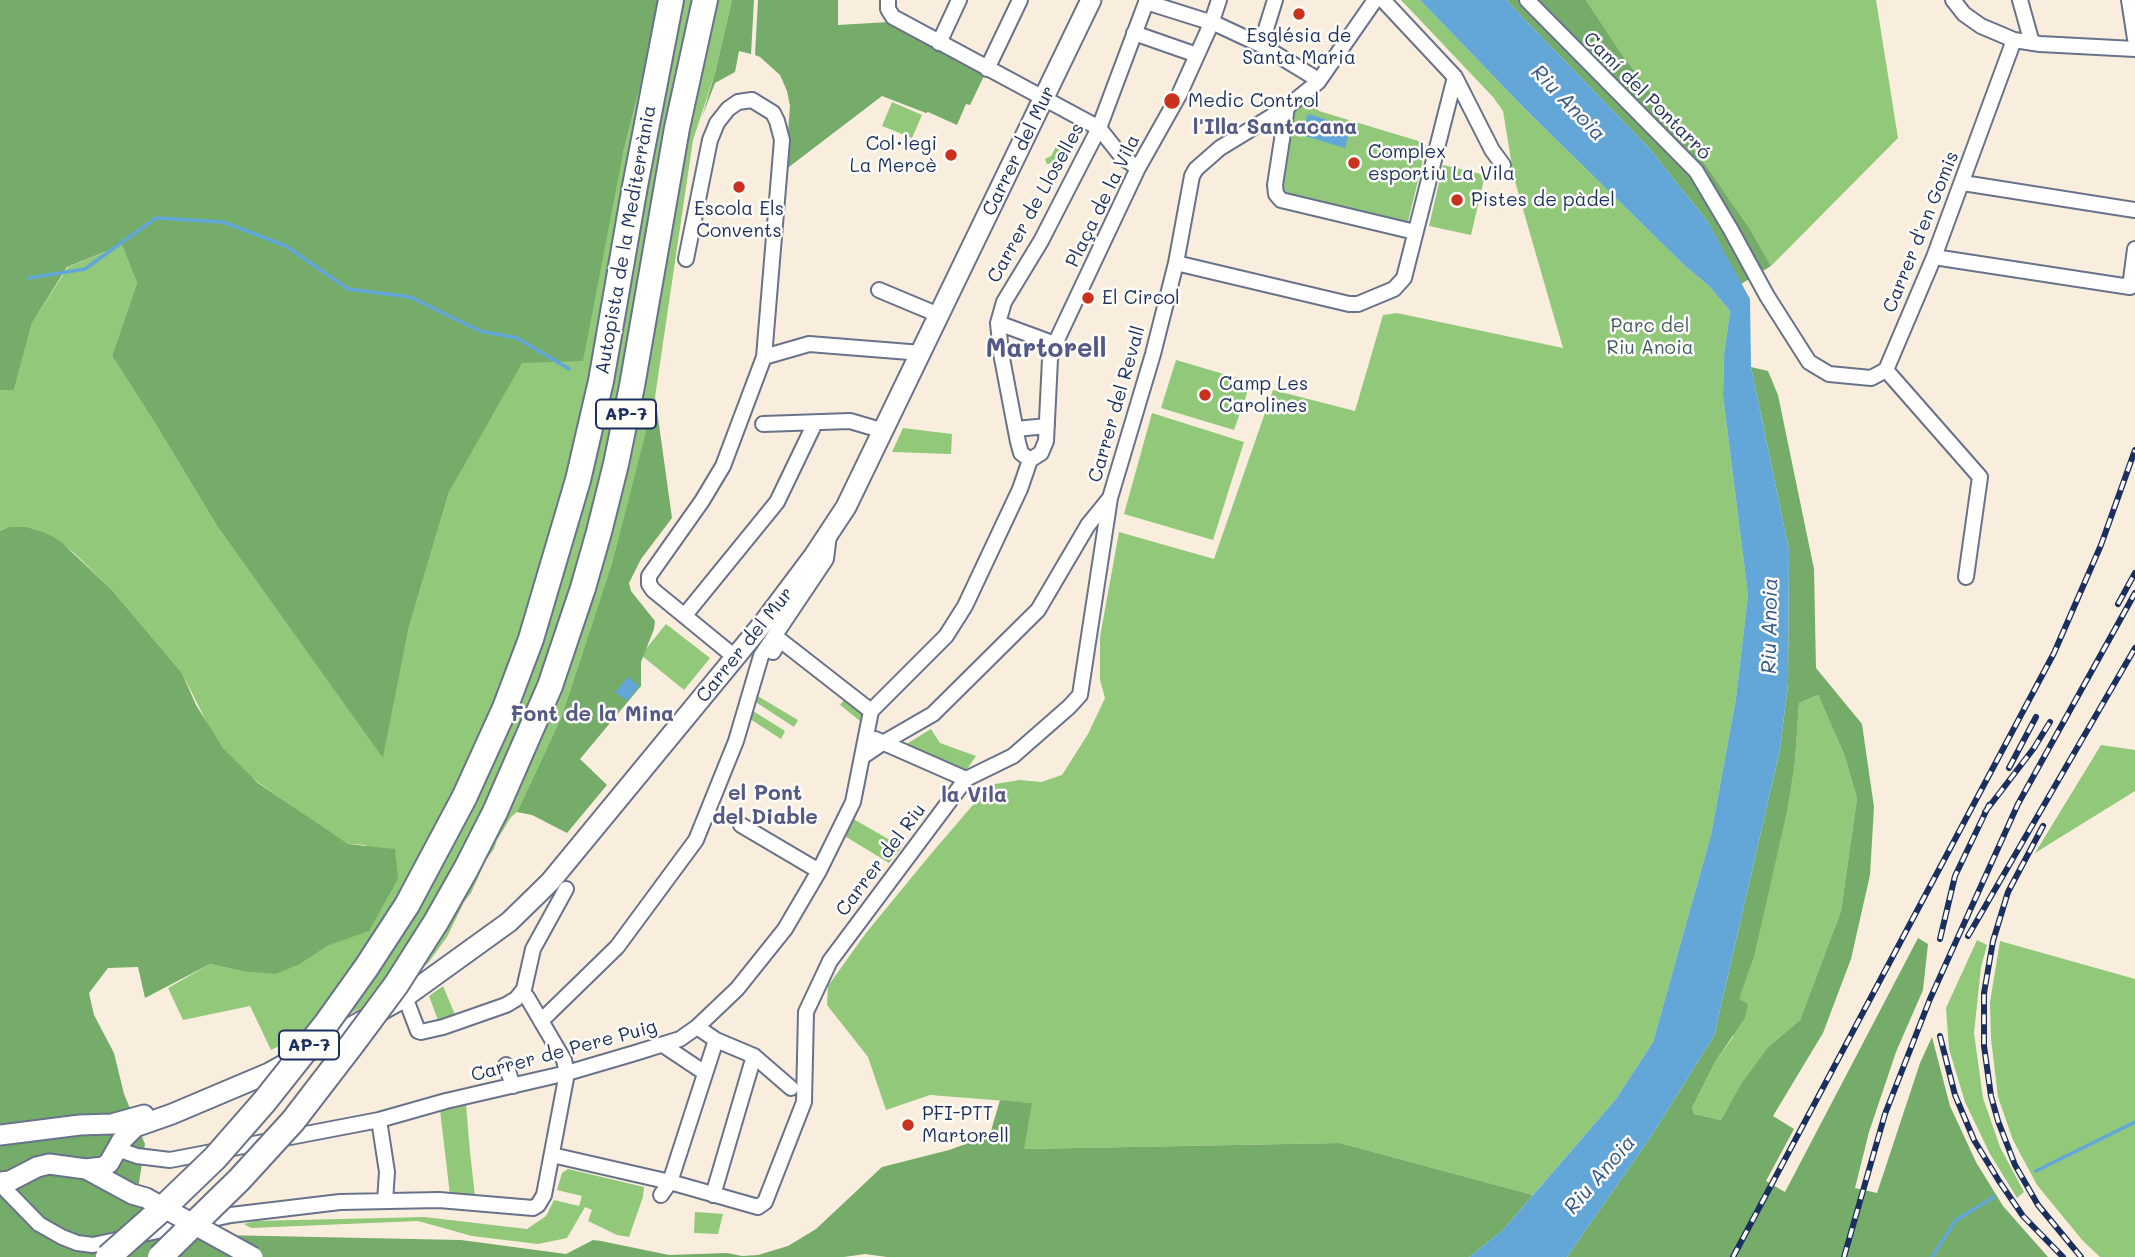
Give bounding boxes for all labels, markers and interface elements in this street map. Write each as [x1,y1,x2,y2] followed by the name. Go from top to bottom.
[1291,6,1307,22] marker: Església de Santa Maria
[1242,25,1356,69] place label: Església de Santa Maria
[1578,27,1716,165] street label: Camí del Pontarró
[1526,60,1610,146] water label: Riu Anoia
[978,82,1060,220] street label: Carrer del Mur
[1188,90,1319,112] place label: Medic Control
[1162,91,1182,111] marker: Medic Control
[591,104,661,376] street label: Autopista de la Mediterrània
[1193,115,1357,141] district label: l'Illa Santacana
[983,119,1089,287] street label: Carrer de Lloselles
[1061,131,1145,271] street label: Plaça de la Vila
[850,133,937,177] place label: Col·legi La Mercè
[1368,141,1515,185] place label: Complex esportiu La Vila
[943,147,959,163] marker: Col·legi La Mercè
[1878,148,1964,316] street label: Carrer d'en Gomis
[1346,155,1362,171] marker: Complex esportiu La Vila
[731,179,747,195] marker: Escola Els Convents
[1471,189,1615,211] place label: Pistes de pàdel
[1449,192,1465,208] marker: Pistes de pàdel
[694,198,784,242] place label: Escola Els Convents
[1102,287,1180,309] place label: El Circol
[1080,290,1096,306] marker: El Circol
[1606,315,1694,359] park label: Parc del Riu Anoia
[1084,323,1150,485] street label: Carrer del Revall
[986,333,1106,365] district label: Martorell
[1219,373,1308,417] place label: Camp Les Carolines
[1197,387,1213,403] marker: Camp Les Carolines
[596,400,656,428] road number: AP-7
[1757,578,1783,674] water label: Riu Anoia
[692,583,798,707] street label: Carrer del Mur
[510,702,674,728] district label: Font de la Mina
[712,781,818,831] district label: el Pont del Diable
[941,783,1007,809] district label: la Vila
[831,799,931,921] street label: Carrer del Riu
[469,1015,659,1087] street label: Carrer de Pere Puig
[279,1030,339,1060] road number: AP-7
[922,1103,1009,1147] place label: PFI-PTT Martorell
[900,1117,916,1133] marker: PFI-PTT Martorell
[1559,1130,1641,1220] water label: Riu Anoia

